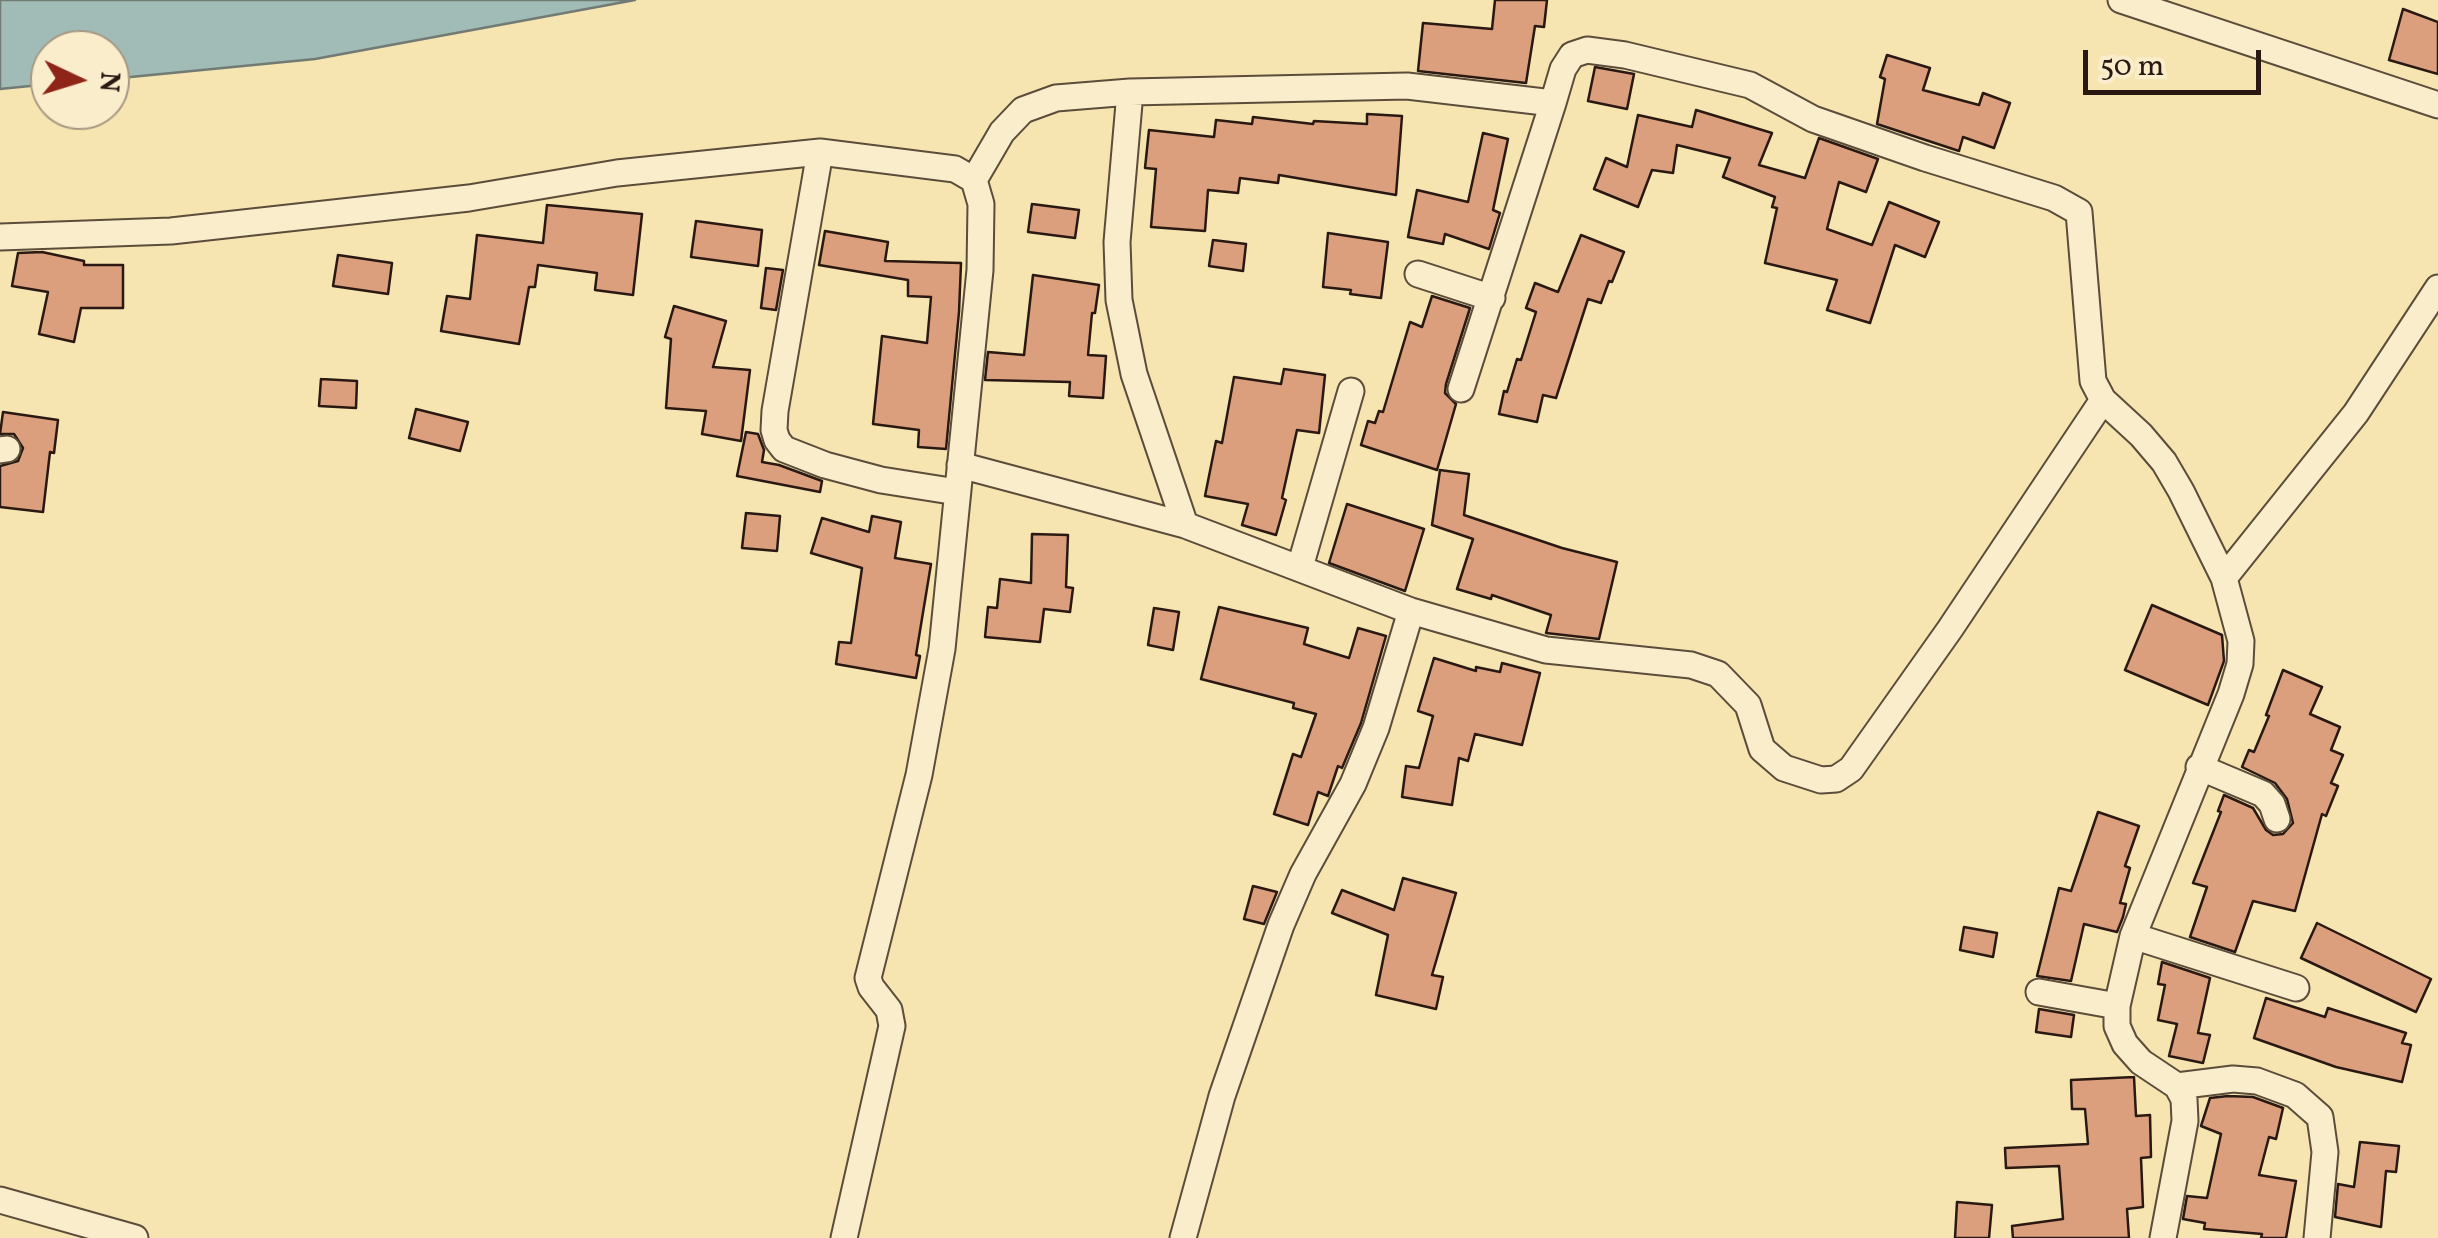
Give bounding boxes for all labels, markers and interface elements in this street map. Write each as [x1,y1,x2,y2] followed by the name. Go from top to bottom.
[30,30,130,130] north arrow
[2088,30,2266,92] scale bar
[2100,46,2164,88] text: 50 m
[88,70,129,93] text: N

